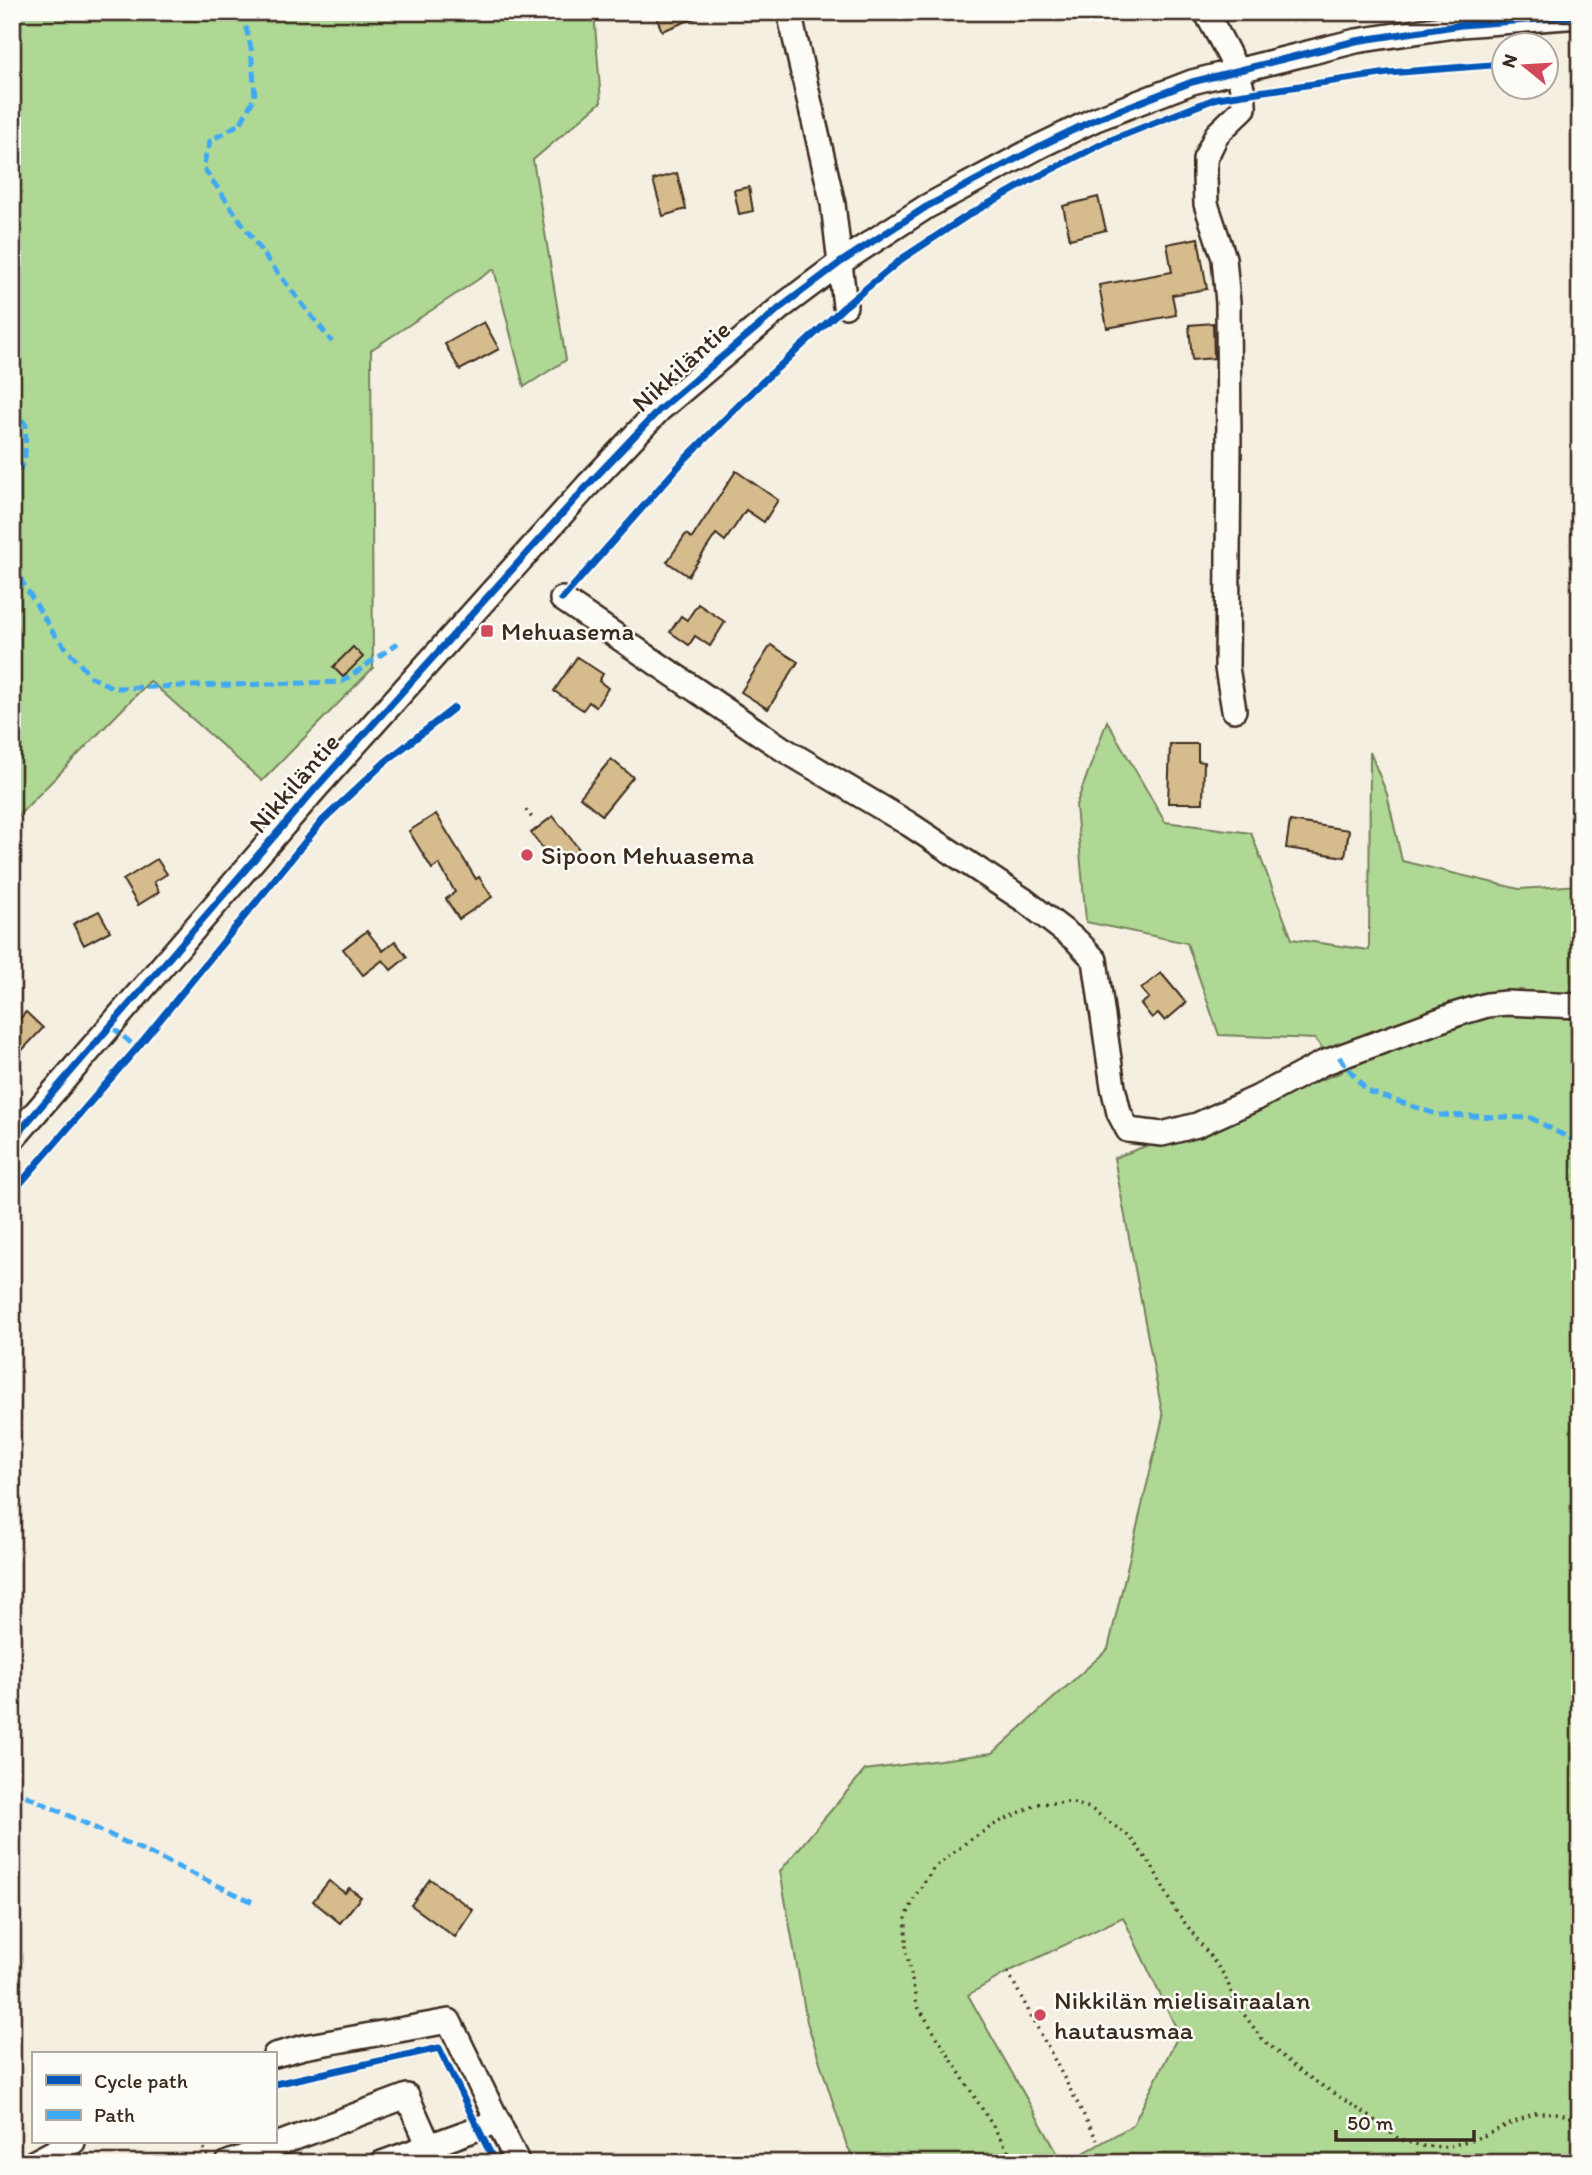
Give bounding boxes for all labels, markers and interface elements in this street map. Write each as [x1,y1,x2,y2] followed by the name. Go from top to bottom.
[1490,32,1560,102] north arrow
[1496,51,1522,71] text: N
[625,313,737,419] street label: Nikkiläntie
[501,615,634,647] place label: Mehuasema
[479,623,495,639] marker: Mehuasema
[242,727,346,839] street label: Nikkiläntie
[541,839,754,871] place label: Sipoon Mehuasema
[519,847,535,863] marker: Sipoon Mehuasema
[1054,1984,1311,2046] place label: Nikkilän mielisairaalan hautausmaa
[1032,2007,1048,2023] marker: Nikkilän mielisairaalan hautausmaa
[32,2052,276,2144] legend
[94,2068,188,2093] text: Cycle path
[1336,2098,1475,2142] scale bar
[94,2102,135,2127] text: Path
[1347,2110,1394,2135] text: 50 m

